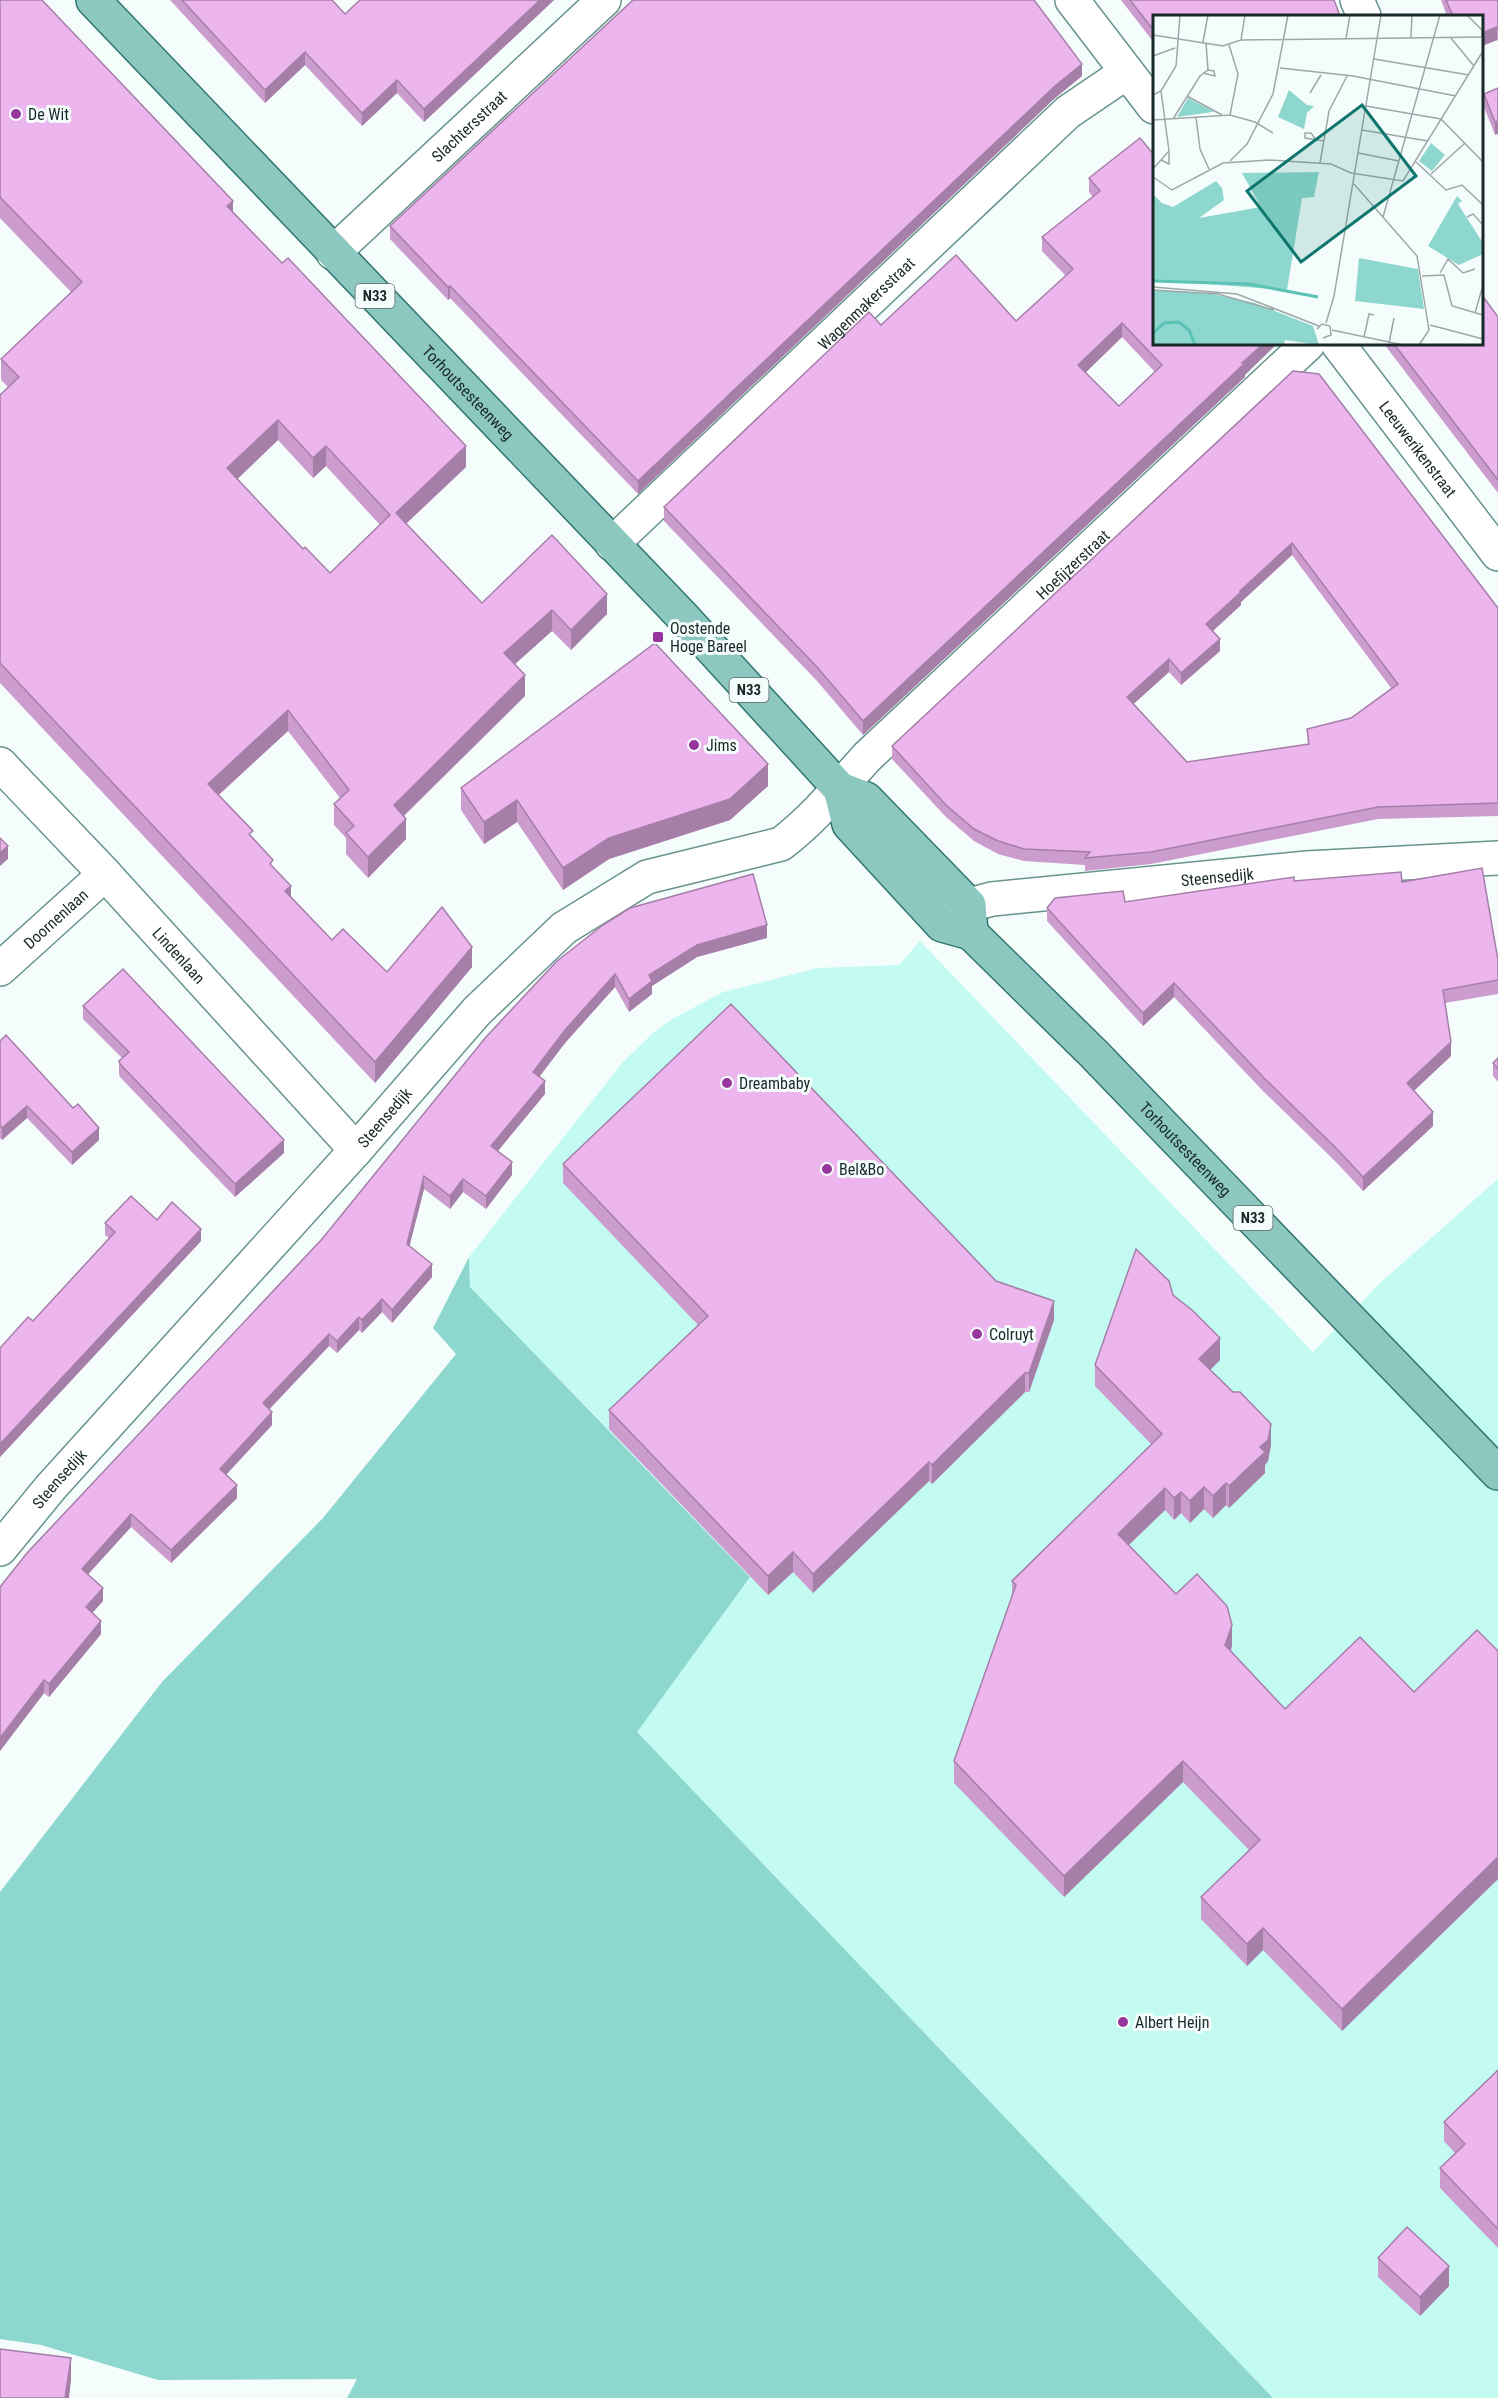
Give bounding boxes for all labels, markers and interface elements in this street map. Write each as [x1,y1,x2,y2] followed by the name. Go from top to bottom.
[1153,15,1483,345] inset map
[428,87,511,166] street label: Slachtersstraat
[28,105,69,124] place label: De Wit
[9,107,23,121] marker: De Wit
[814,253,919,354] street label: Wagenmakersstraat
[356,284,394,308] road number: N33
[418,341,518,444] street label: Torhoutsesteenweg
[1375,397,1460,501] street label: Leeuwerikenstraat
[1033,526,1114,603] street label: Hoefijzerstraat
[670,619,747,656] place label: Oostende Hoge Bareel
[651,630,665,644] marker: Oostende Hoge Bareel
[730,678,768,702] road number: N33
[706,736,737,755] place label: Jims
[687,738,701,752] marker: Jims
[1180,864,1255,890] street label: Steensedijk
[20,885,92,953] street label: Doornenlaan
[148,924,209,988] street label: Lindenlaan
[739,1074,810,1093] place label: Dreambaby
[720,1076,734,1090] marker: Dreambaby
[354,1083,416,1152] street label: Steensedijk
[1135,1098,1235,1201] street label: Torhoutsesteenweg
[839,1160,884,1179] place label: Bel&Bo
[820,1162,834,1176] marker: Bel&Bo
[1234,1206,1272,1230] road number: N33
[989,1325,1034,1344] place label: Colruyt
[970,1327,984,1341] marker: Colruyt
[28,1445,91,1512] street label: Steensedijk
[1135,2013,1209,2032] place label: Albert Heijn
[1116,2015,1130,2029] marker: Albert Heijn

